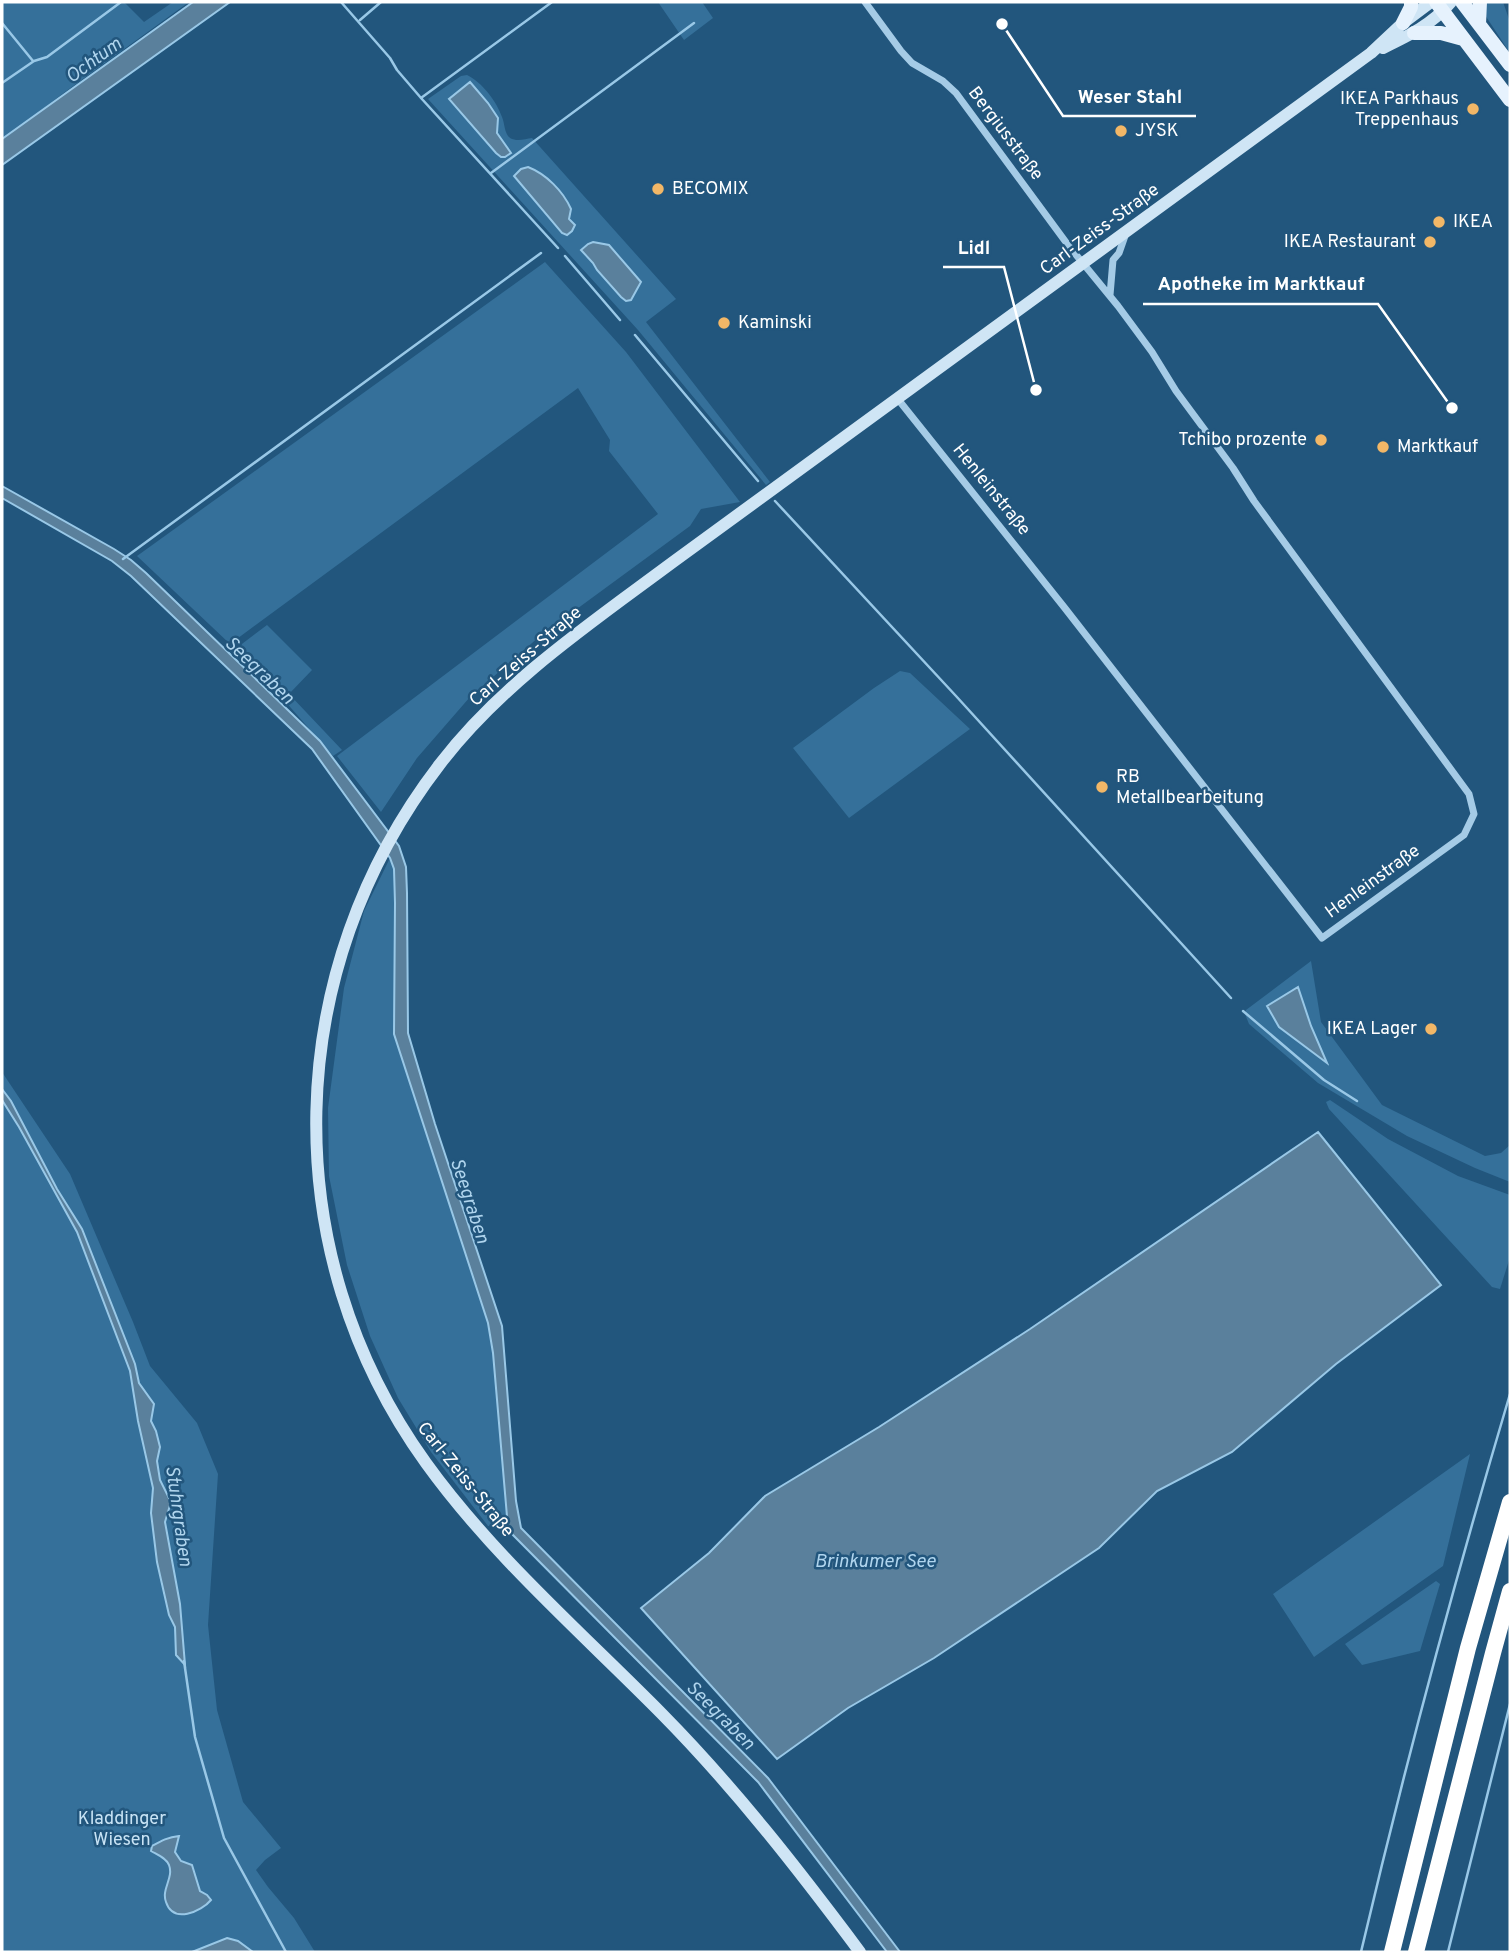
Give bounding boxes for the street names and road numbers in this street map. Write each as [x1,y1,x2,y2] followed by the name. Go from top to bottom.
[962,82,1048,186] street label: Bergiusstraße
[1036,179,1164,281] street label: Carl-Zeiss-Straße
[947,439,1035,541] street label: Henleinstraße
[465,602,587,712] street label: Carl-Zeiss-Straße
[1321,840,1425,924] street label: Henleinstraße
[411,1418,519,1542] street label: Carl-Zeiss-Straße

